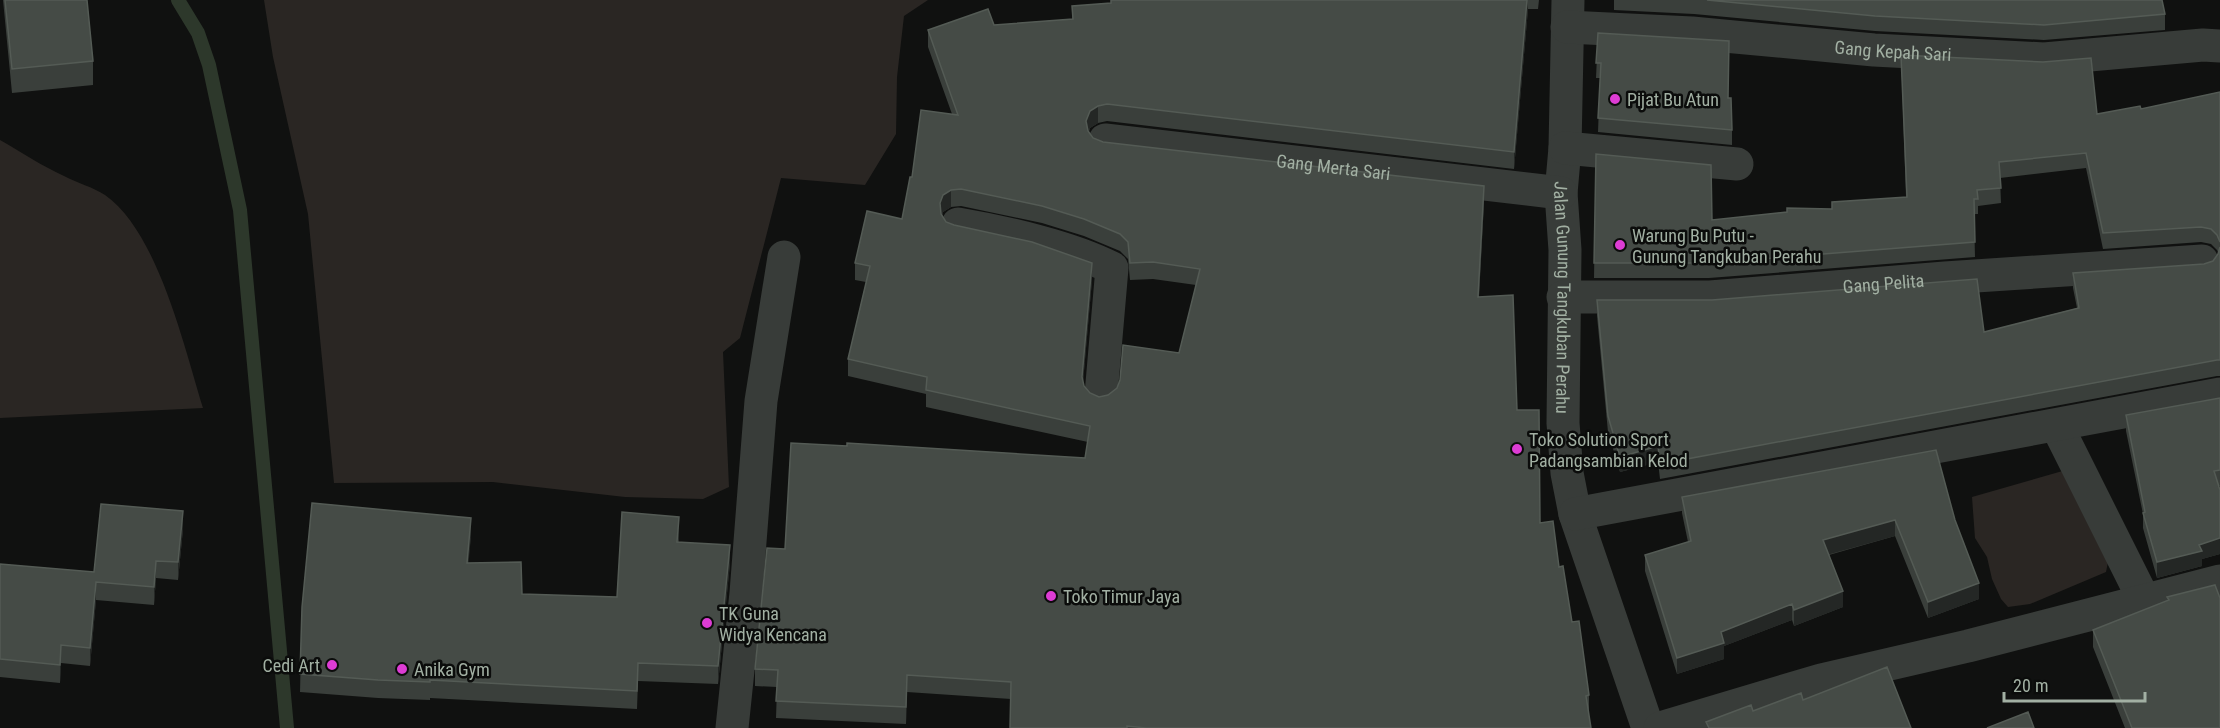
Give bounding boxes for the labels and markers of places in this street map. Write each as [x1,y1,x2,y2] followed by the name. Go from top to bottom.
[1627,89,1719,110] place label: Pijat Bu Atun
[1608,92,1622,106] marker: Pijat Bu Atun
[1632,225,1821,267] place label: Warung Bu Putu - Gunung Tangkuban Perahu
[1613,238,1627,252] marker: Warung Bu Putu - Gunung Tangkuban Perahu
[1529,429,1688,471] place label: Toko Solution Sport Padangsambian Kelod
[1510,442,1524,456] marker: Toko Solution Sport Padangsambian Kelod
[1063,586,1180,607] place label: Toko Timur Jaya
[1044,589,1058,603] marker: Toko Timur Jaya
[719,603,827,645] place label: TK Guna Widya Kencana
[700,616,714,630] marker: TK Guna Widya Kencana
[263,655,320,676] place label: Cedi Art
[325,658,339,672] marker: Cedi Art
[414,659,490,680] place label: Anika Gym
[395,662,409,676] marker: Anika Gym

